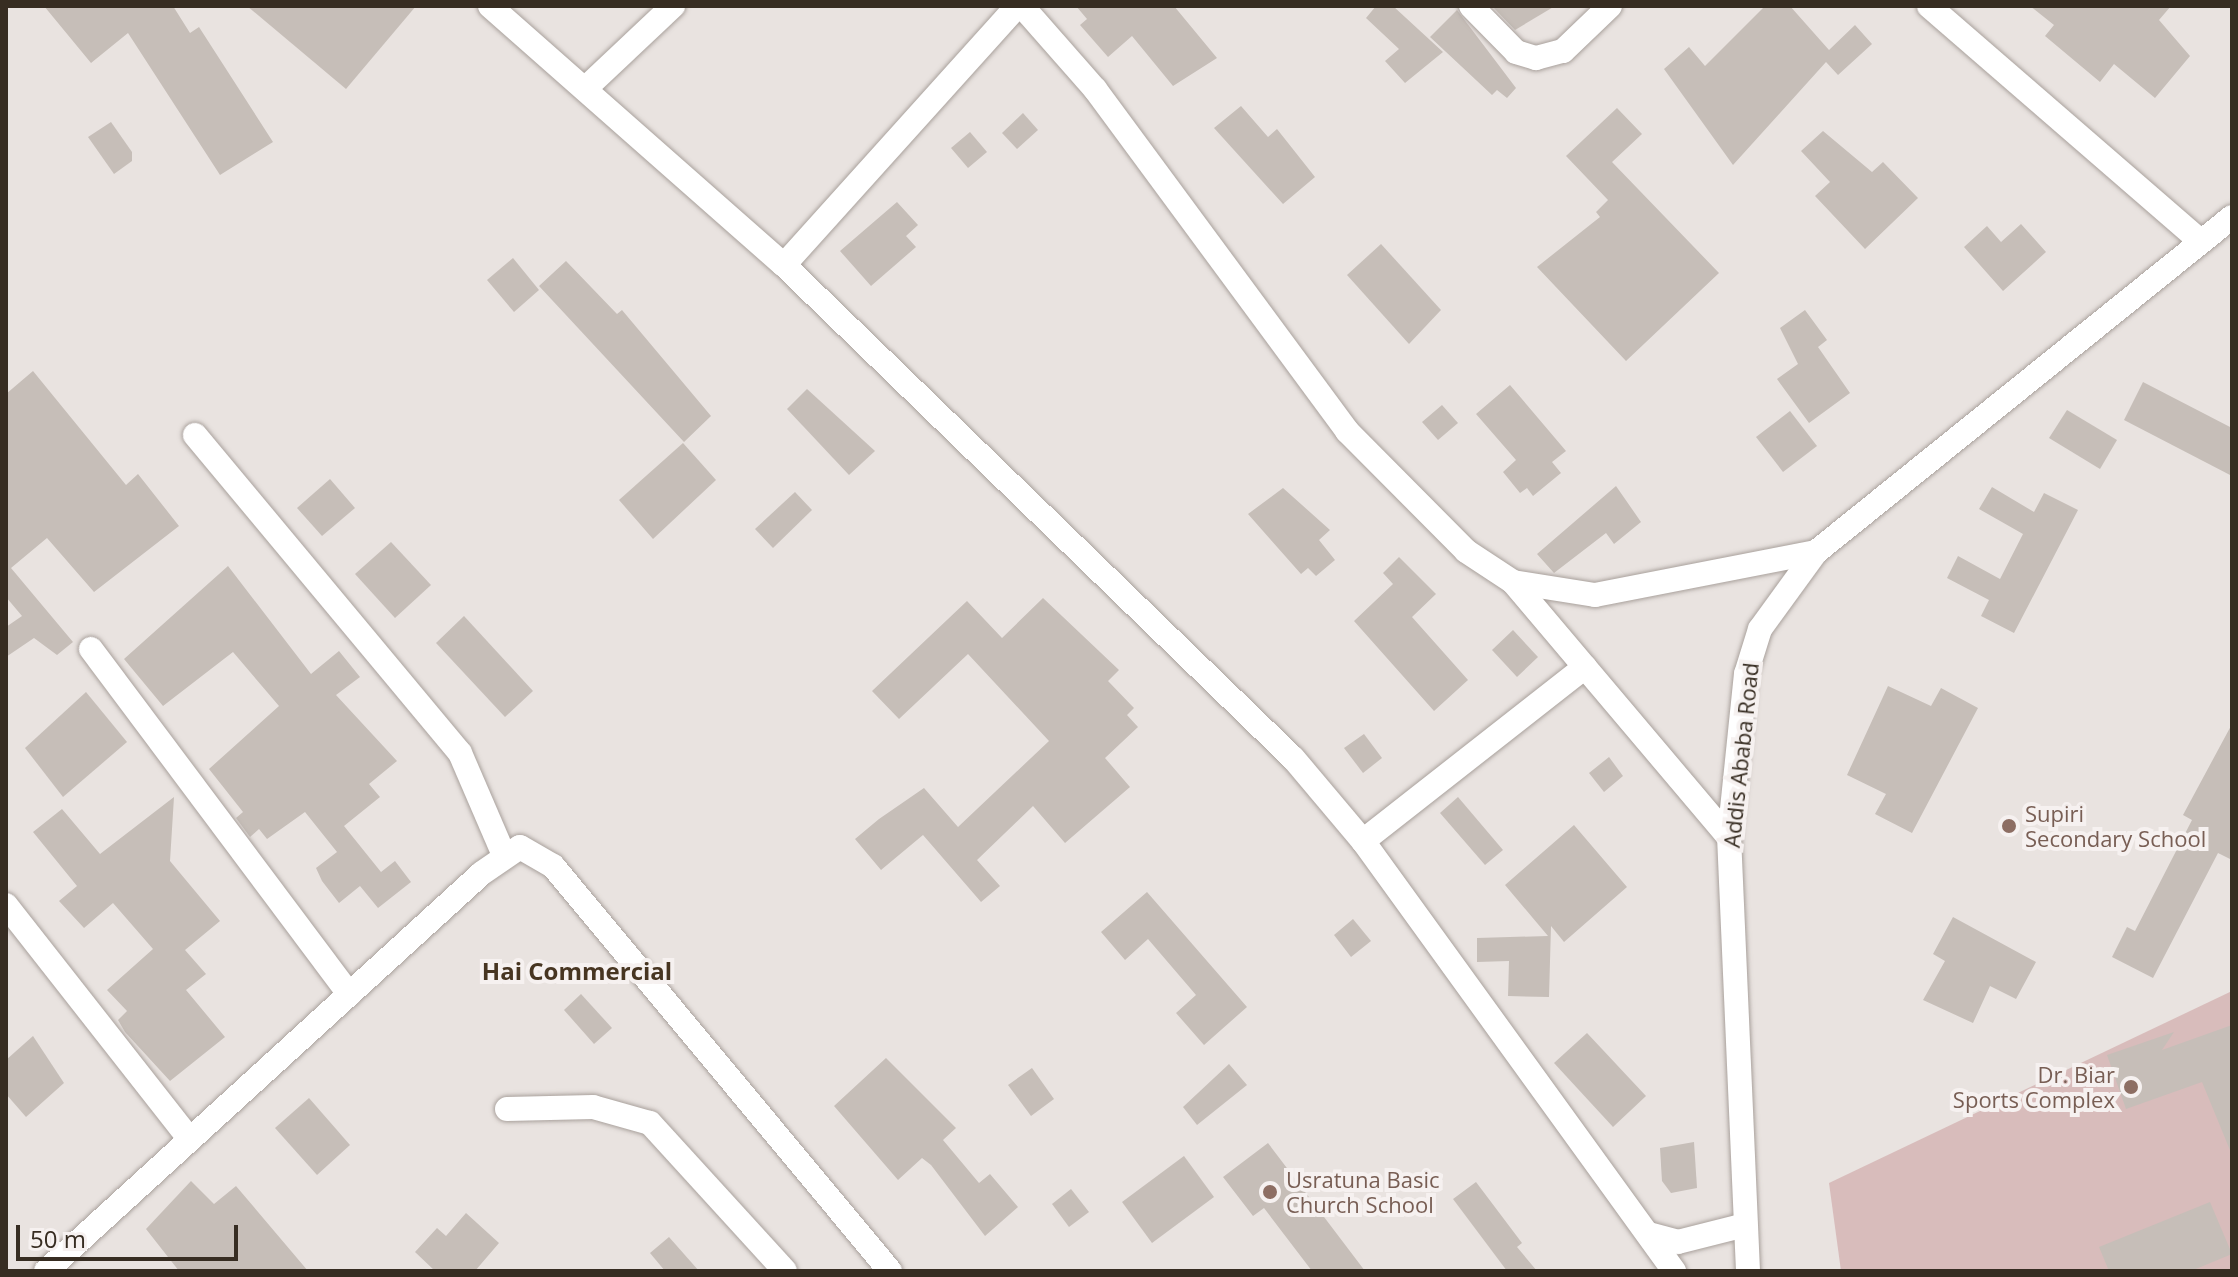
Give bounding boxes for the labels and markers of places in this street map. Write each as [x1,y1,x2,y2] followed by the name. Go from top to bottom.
[2025,800,2206,852] place label: Supiri Secondary School
[2000,817,2018,835] marker: Supiri Secondary School
[1953,1061,2115,1112] place label: Dr. Biar Sports Complex
[2122,1078,2140,1096] marker: Dr. Biar Sports Complex
[1286,1166,1440,1218] place label: Usratuna Basic Church School
[1261,1183,1279,1201] marker: Usratuna Basic Church School

